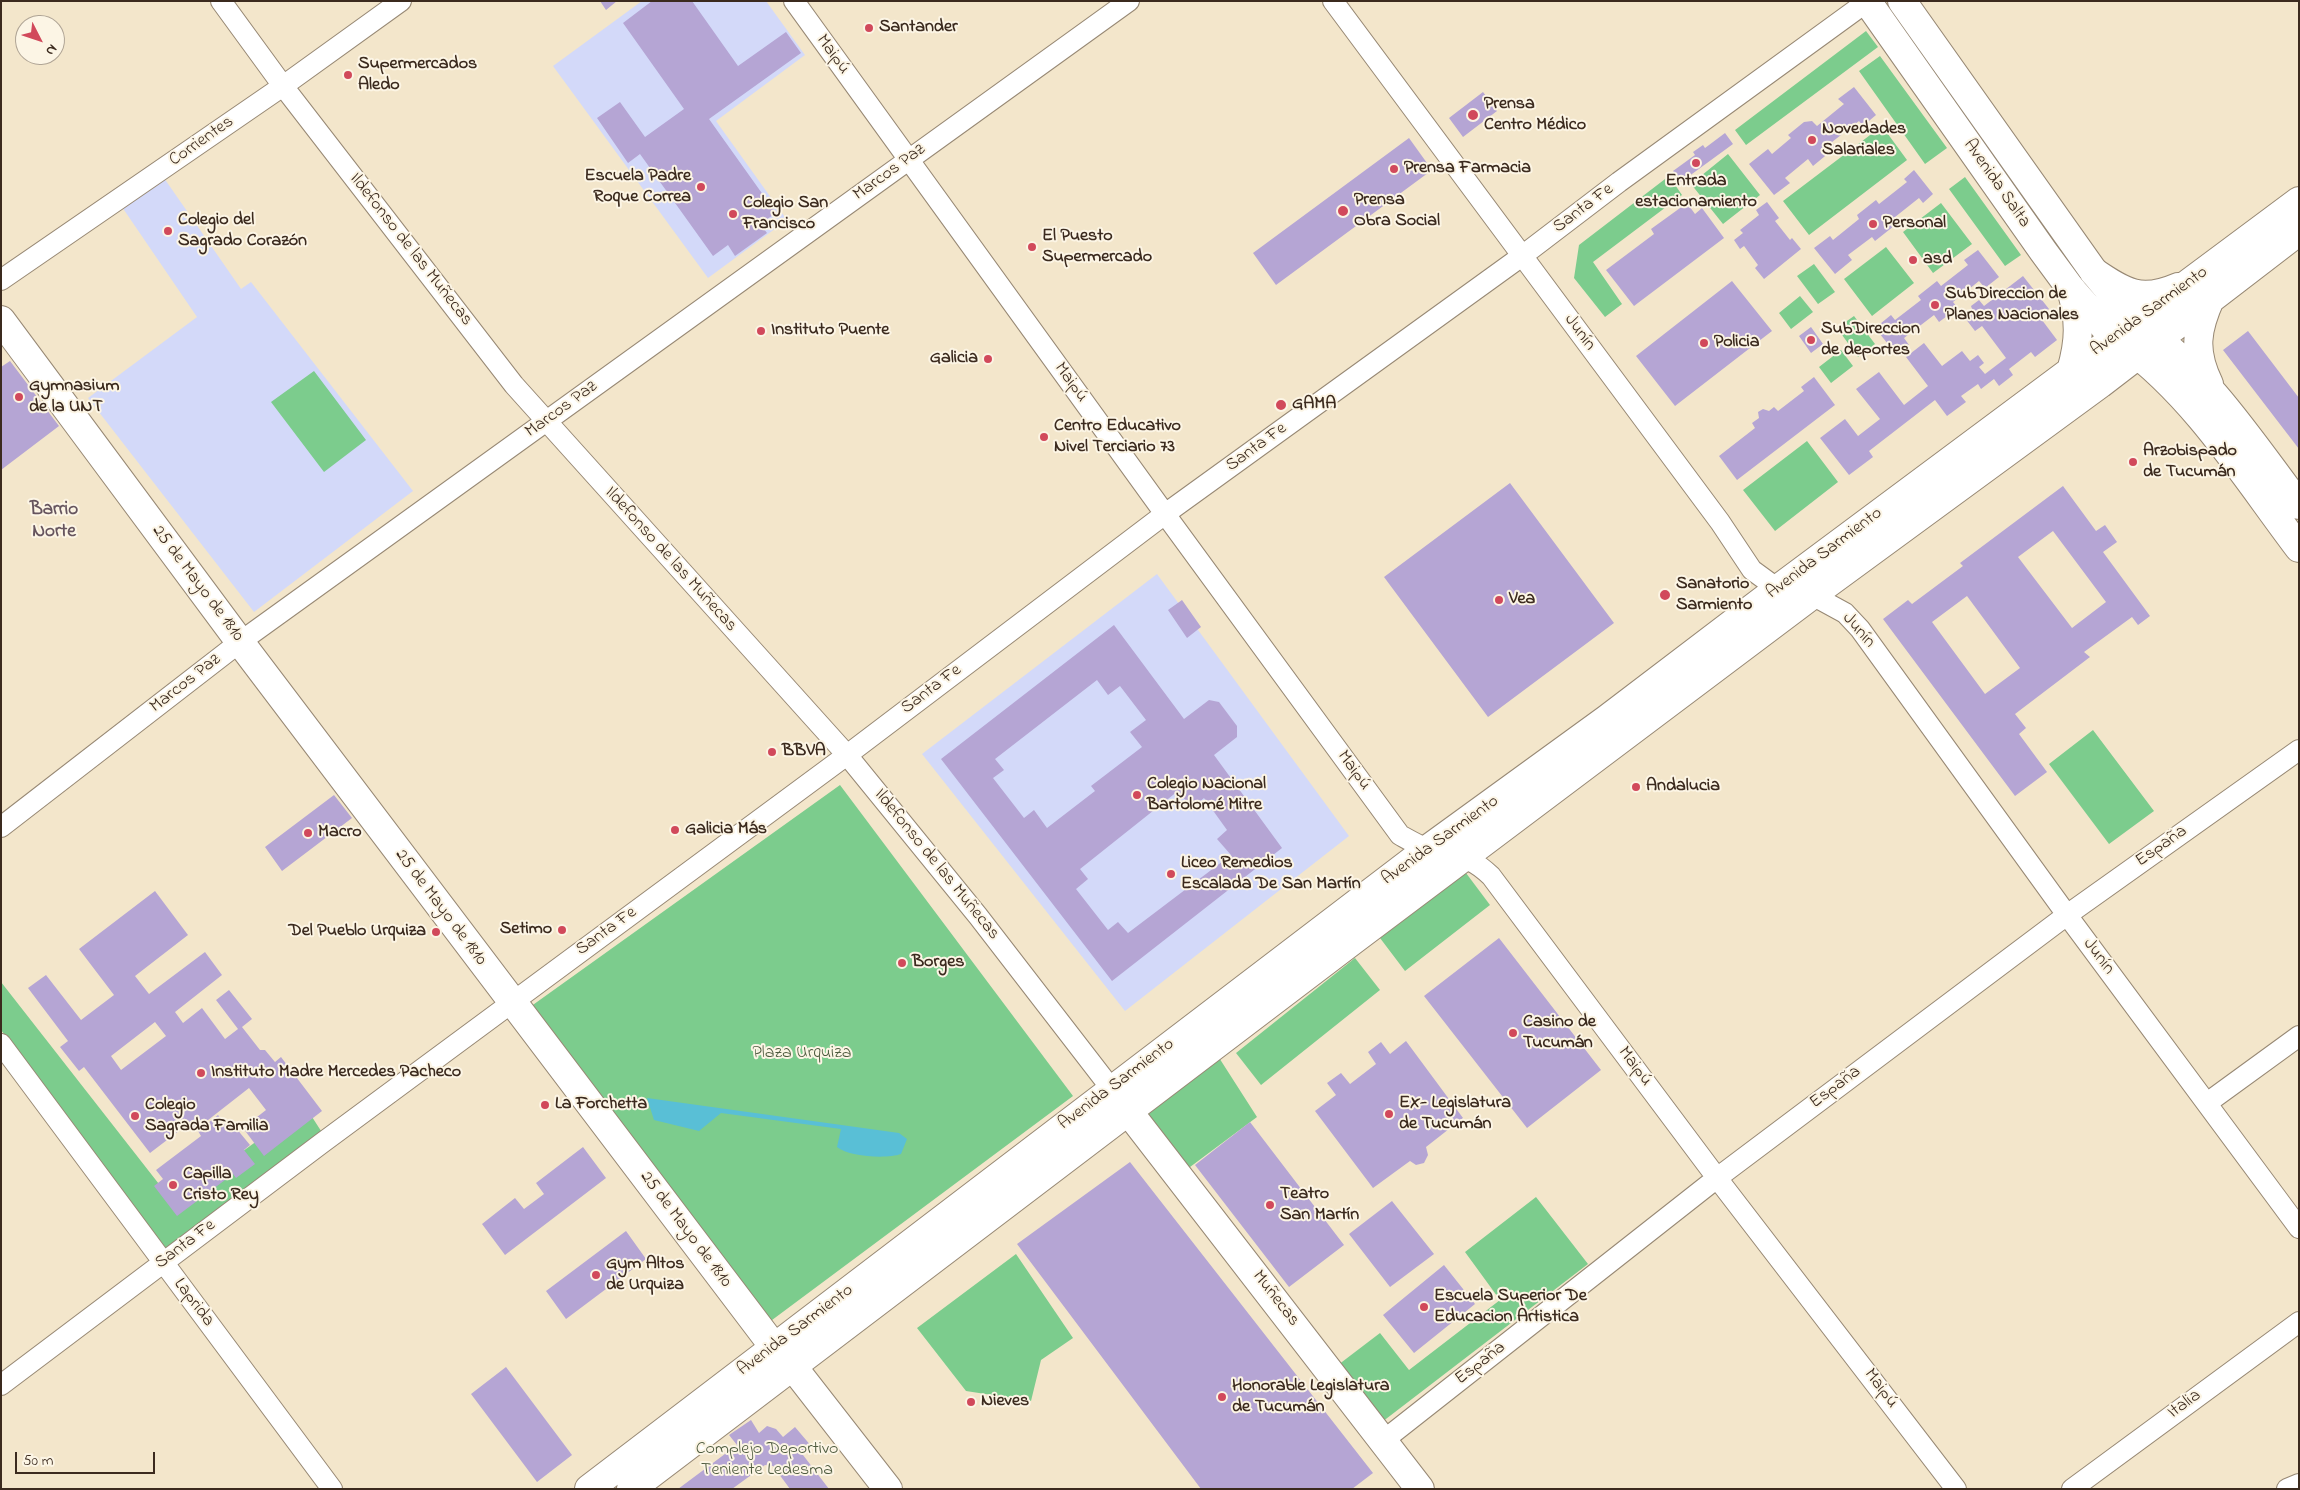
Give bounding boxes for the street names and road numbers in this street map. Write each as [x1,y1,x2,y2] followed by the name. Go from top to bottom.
[810,31,854,79] street label: Maipú
[166,112,238,172] street label: Corrientes
[1958,136,2034,232] street label: Avenida Salta
[850,140,930,206] street label: Marcos Paz
[344,169,476,331] street label: Ildefonso de las Muñecas
[1549,179,1619,239] street label: Santa Fe
[2087,262,2213,362] street label: Avenida Sarmiento
[1559,310,1599,356] street label: Junín
[1048,359,1092,407] street label: Maipú
[522,377,602,443] street label: Marcos Paz
[1222,419,1292,477] street label: Santa Fe
[599,483,741,637] street label: Ildefonso de las Muñecas
[1763,503,1887,605] street label: Avenida Sarmiento
[146,522,248,646] street label: 25 de Mayo de 1810
[1837,609,1879,653] street label: Junín
[146,650,226,718] street label: Marcos Paz
[897,660,967,720] street label: Santa Fe
[1331,747,1375,795] street label: Maipú
[868,785,1004,945] street label: Ildefonso de las Muñecas
[1378,791,1504,891] street label: Avenida Sarmiento
[2132,821,2192,873] street label: España
[389,846,491,970] street label: 25 de Mayo de 1810
[572,903,642,961] street label: Santa Fe
[2077,935,2119,979] street label: Junín
[1055,1034,1179,1136] street label: Avenida Sarmiento
[1612,1043,1656,1091] street label: Maipú
[1806,1062,1866,1114] street label: España
[634,1168,736,1292] street label: 25 de Mayo de 1810
[151,1215,221,1275] street label: Santa Fe
[1246,1267,1304,1331] street label: Muñecas
[168,1275,218,1331] street label: Laprida
[734,1280,858,1382] street label: Avenida Sarmiento
[1451,1338,1511,1390] street label: España
[1858,1365,1902,1413] street label: Maipú
[2164,1386,2206,1424] street label: Italia

